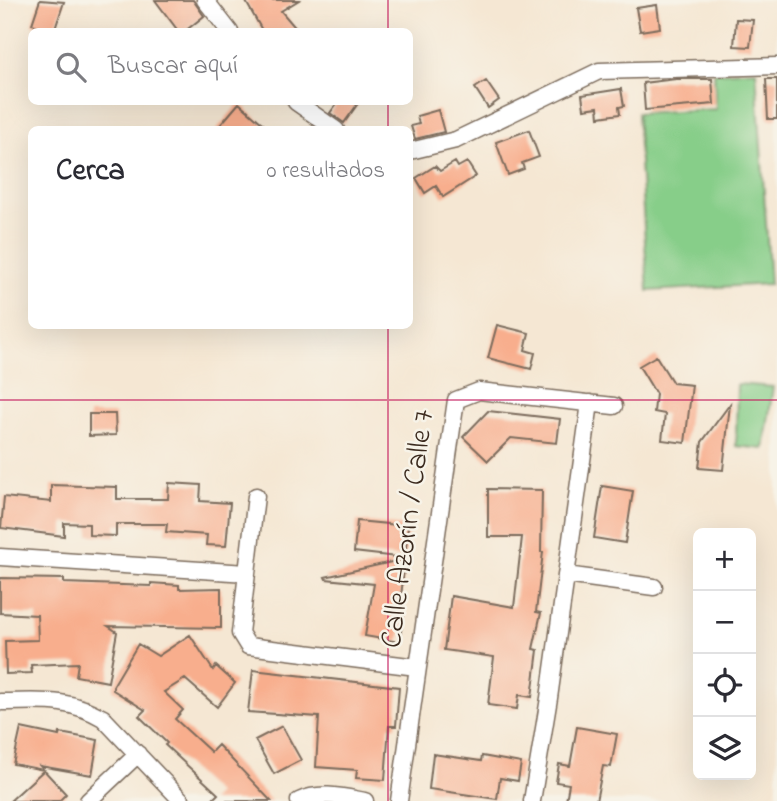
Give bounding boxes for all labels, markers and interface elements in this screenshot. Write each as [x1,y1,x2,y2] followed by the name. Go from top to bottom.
[28,28,413,105] search box
[52,48,90,86] icon: search
[108,48,238,86] text: Buscar aquí
[56,150,125,194] text: Cerca
[266,155,385,188] text: 0 resultados
[371,407,447,651] street label: Calle Azorín / Calle 7
[693,528,756,780] map controls
[693,528,756,591] button: +
[693,591,756,654] button: −
[693,654,756,717] button: locate
[693,717,756,780] button: layers

